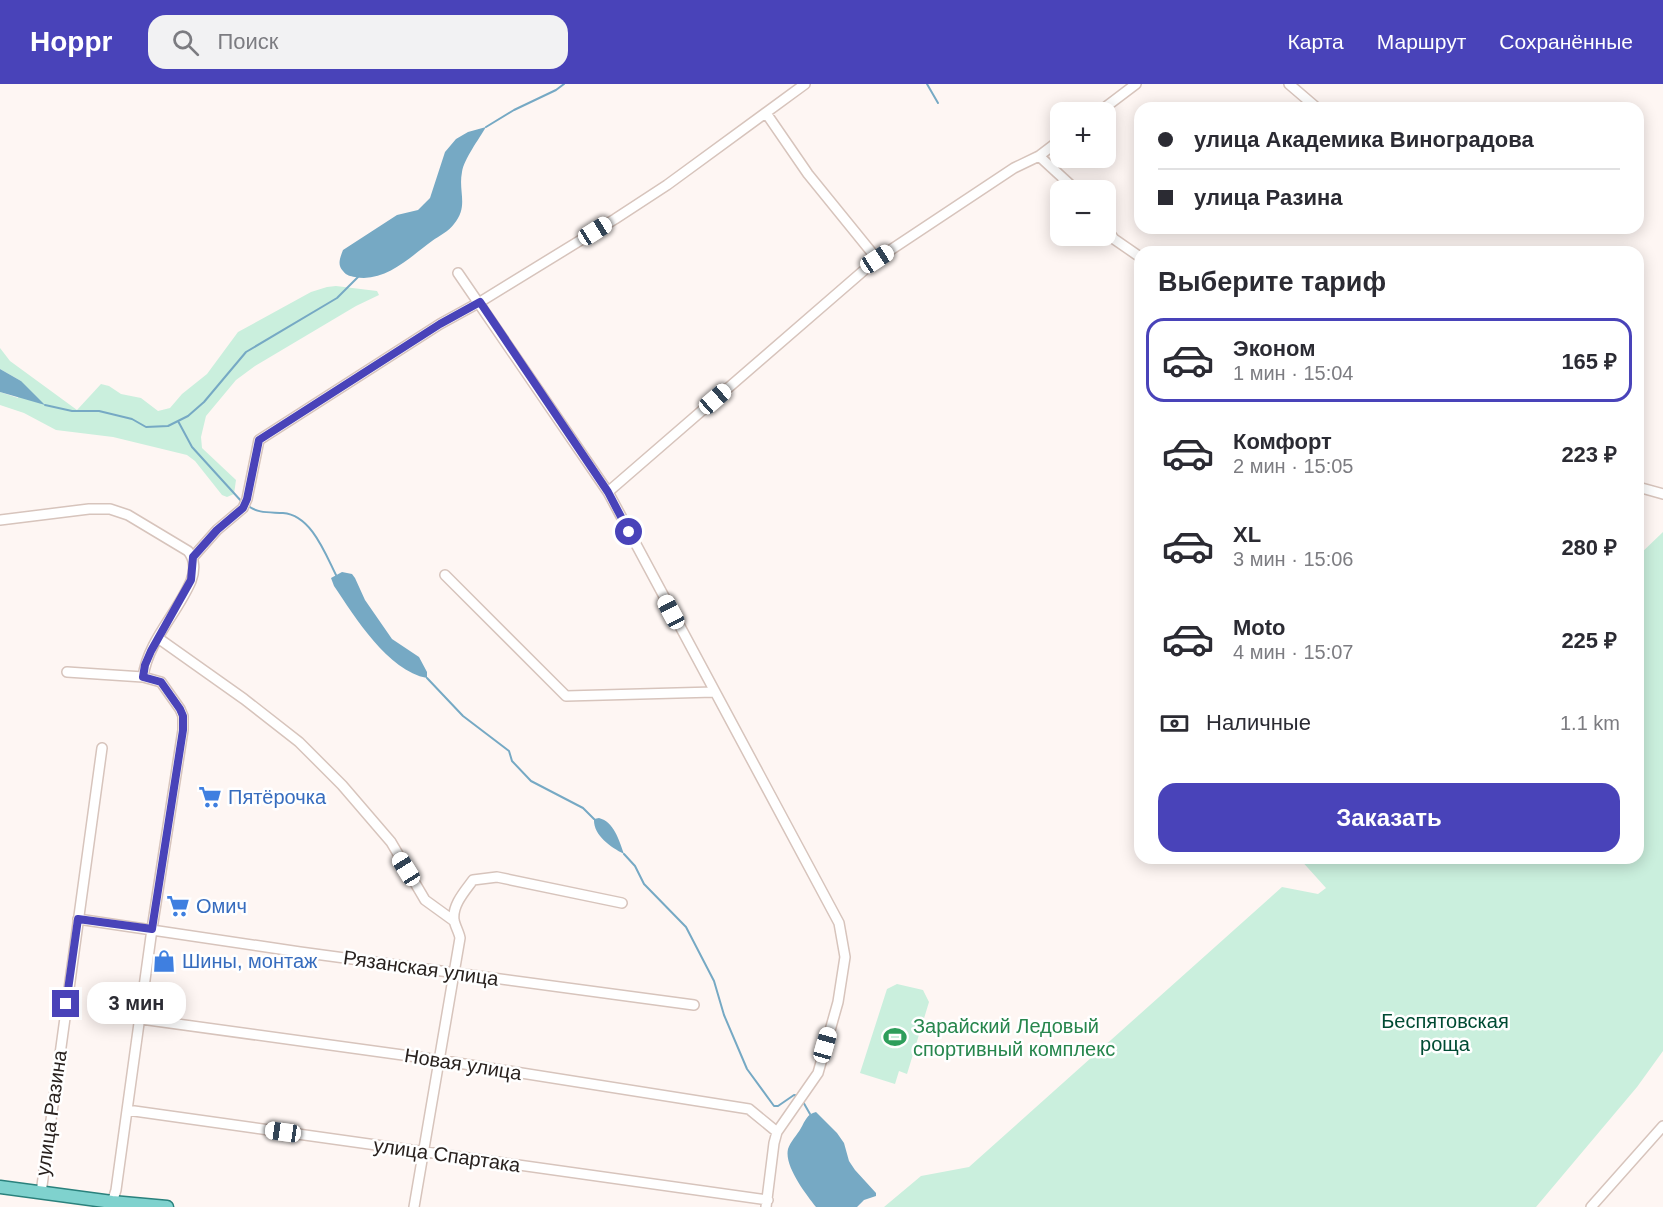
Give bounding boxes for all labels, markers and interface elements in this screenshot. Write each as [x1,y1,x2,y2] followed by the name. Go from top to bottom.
[148,15,568,69] search box
[30,26,112,57] text: Hoppr
[169,26,202,59] icon: search
[217,29,278,54] text: Поиск
[1288,30,1344,53] text: Карта
[1377,30,1466,53] text: Маршрут
[1499,30,1633,53] text: Сохранённые
[1050,102,1116,246] map controls
[1050,102,1116,168] button: +
[1194,127,1534,152] text: улица Академика Виноградова
[1050,180,1116,246] button: −
[1194,185,1342,210] text: улица Разина
[575,214,615,248] car
[857,242,897,276] car
[1158,267,1386,297] text: Выберите тариф
[1161,333,1215,387] icon: car
[1233,336,1316,361] text: Эконом
[1561,349,1617,374] text: 165 ₽
[1233,362,1353,384] text: 1 мин · 15:04
[696,380,734,418] car
[1161,426,1215,480] icon: car
[1233,429,1332,454] text: Комфорт
[1561,442,1617,467] text: 223 ₽
[1233,455,1353,477] text: 2 мин · 15:05
[615,518,642,545] route start
[1161,519,1215,573] icon: car
[1233,522,1261,547] text: XL
[1561,535,1617,560] text: 280 ₽
[1233,548,1353,570] text: 3 мин · 15:06
[655,592,687,632] car
[1161,612,1215,666] icon: car
[1233,615,1286,640] text: Moto
[1561,628,1617,653] text: 225 ₽
[1233,641,1353,663] text: 4 мин · 15:07
[1158,707,1191,740] icon: cash
[1206,710,1311,735] text: Наличные
[1560,712,1620,734] text: 1.1 km
[1158,783,1620,852] button: Заказать
[197,784,223,810] supermarket icon: Пятёрочка
[228,786,327,808] place label: Пятёрочка
[389,849,423,889] car
[165,893,191,919] supermarket icon: Омич
[196,895,247,917] place label: Омич
[342,946,501,990] street label: Рязанская улица
[151,948,177,974] shop icon: Шины, монтаж
[182,950,318,972] place label: Шины, монтаж
[87,983,186,1025] callout: 3 мин
[52,990,79,1017] route end
[109,992,164,1014] text: 3 мин
[1381,1010,1509,1055] park label: Беспятовская роща
[913,1015,1115,1060] place label: Зарайский Ледовый спортивный комплекс
[882,1024,908,1050] sports icon: Зарайский Ледовый спортивный комплекс
[811,1025,839,1065] car
[403,1044,524,1084] street label: Новая улица
[31,1048,71,1177] street label: улица Разина
[264,1121,302,1143] car
[372,1134,523,1176] street label: улица Спартака

